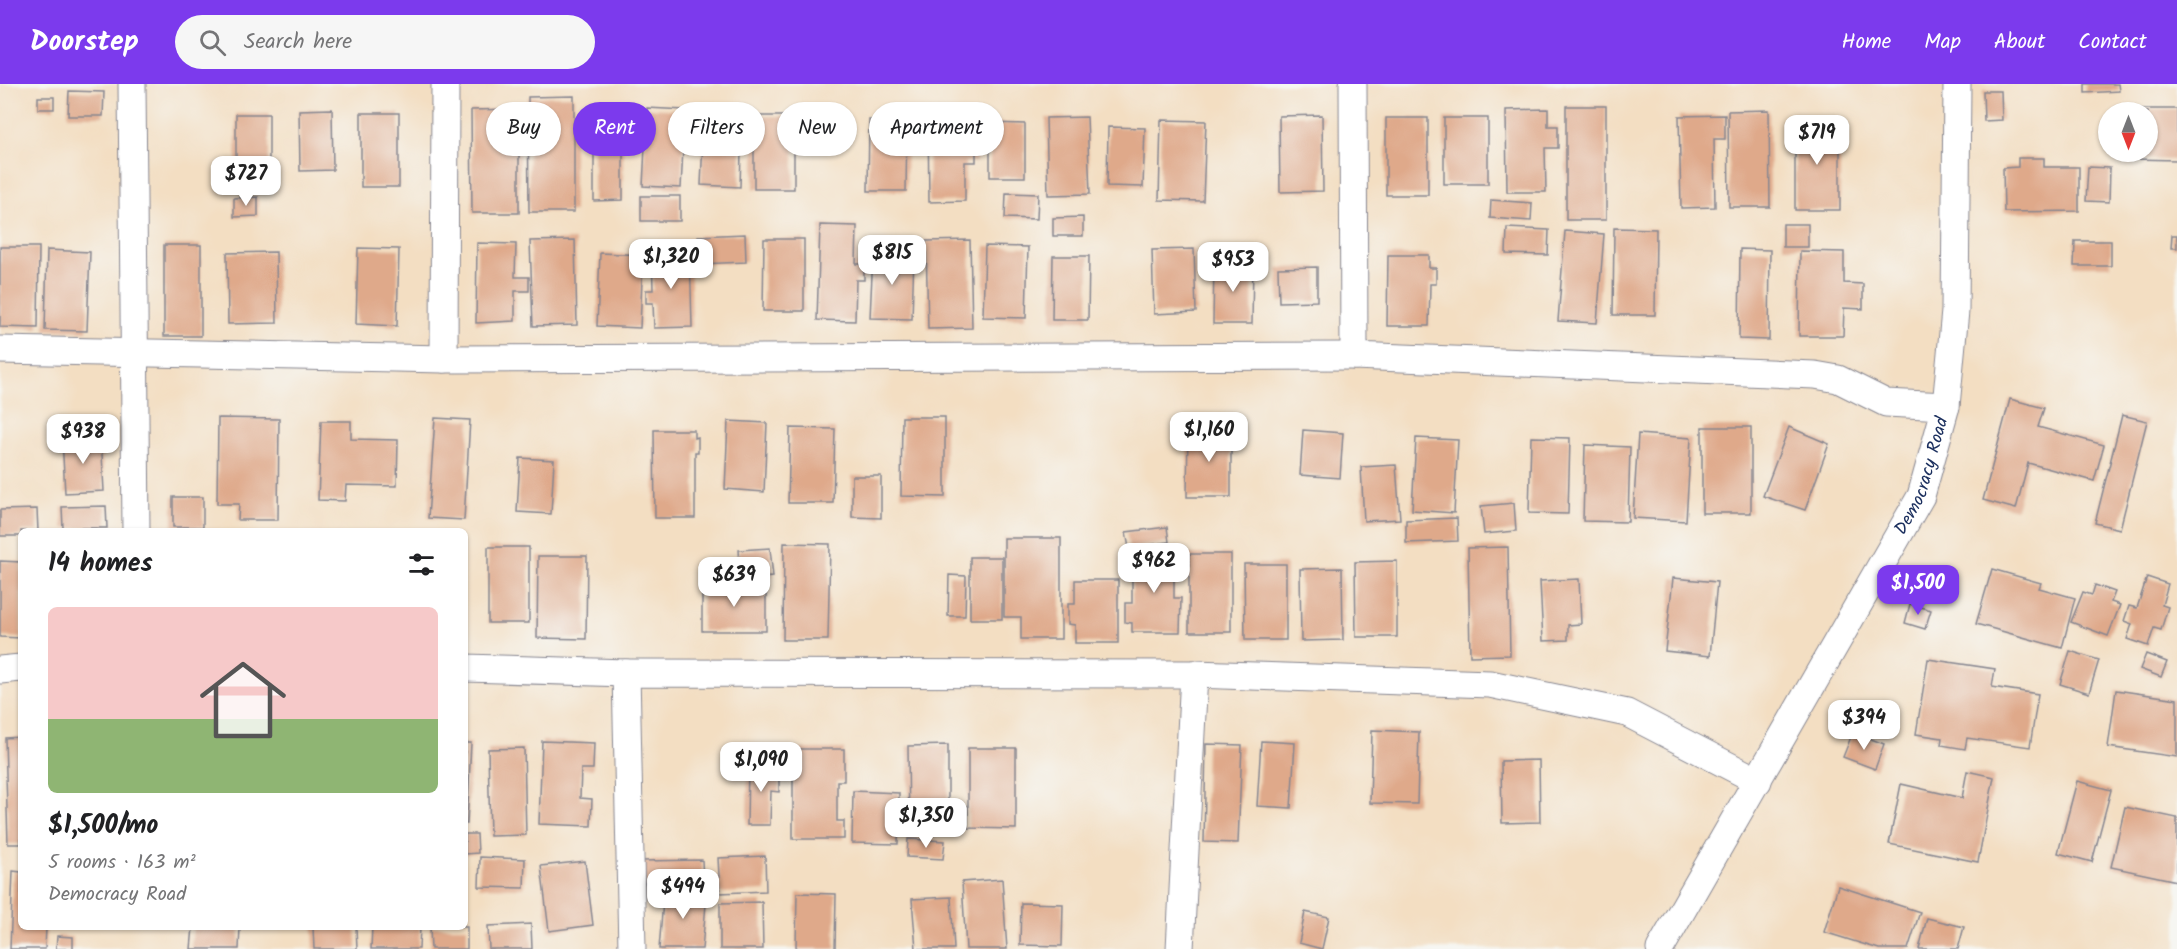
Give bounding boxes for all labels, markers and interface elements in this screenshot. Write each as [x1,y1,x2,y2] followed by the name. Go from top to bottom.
[175,15,595,69] search box
[30,20,139,65] text: Doorstep
[244,25,352,60] text: Search here
[196,26,229,59] icon: search
[1842,26,1891,59] text: Home
[1924,26,1961,59] text: Map
[1994,26,2045,59] text: About
[2078,26,2147,59] text: Contact
[486,102,561,156] chip: Buy
[573,102,656,156] chip: Rent
[668,102,765,156] chip: Filters
[777,102,857,156] chip: New
[869,102,1004,156] chip: Apartment
[2098,102,2158,162] north arrow
[2098,102,2158,162] map controls
[1781,115,1853,166] pin: $719
[1798,118,1836,150] text: $719
[210,156,282,207] pin: $727
[225,159,267,191] text: $727
[856,235,928,286] pin: $815
[872,238,912,270] text: $815
[622,239,720,290] pin: $1,320
[643,242,699,274] text: $1,320
[1197,242,1269,293] pin: $953
[1211,245,1255,277] text: $953
[1160,412,1258,463] pin: $1,160
[1887,413,1957,541] street label: Democracy Road
[47,414,119,465] pin: $938
[1184,415,1234,447] text: $1,160
[61,417,105,449] text: $938
[48,543,153,585] text: 14 homes
[1118,543,1190,594] pin: $962
[1132,546,1176,578] text: $962
[405,548,438,581] icon: filters
[698,557,770,608] pin: $639
[712,560,756,592] text: $639
[1869,565,1967,616] pin: $1,500
[1891,568,1945,600] text: $1,500
[189,646,297,754] icon: home
[1828,700,1900,751] pin: $394
[1842,703,1886,735] text: $394
[712,742,810,793] pin: $1,090
[734,745,788,777] text: $1,090
[877,798,975,849] pin: $1,350
[899,801,953,833] text: $1,350
[48,805,158,847] text: $1,500/mo
[48,847,196,879] text: 5 rooms · 163 m²
[647,869,719,920] pin: $494
[661,872,705,904] text: $494
[48,879,186,911] text: Democracy Road

